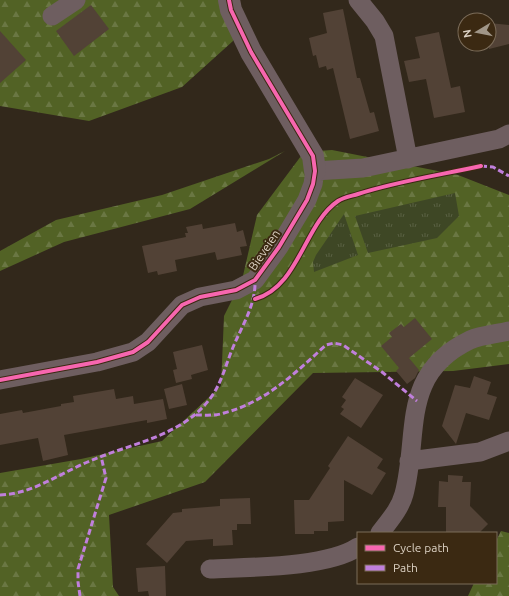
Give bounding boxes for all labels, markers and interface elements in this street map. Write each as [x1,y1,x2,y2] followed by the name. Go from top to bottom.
[457,12,497,52] north arrow
[461,29,474,39] text: N
[246,227,282,273] street label: Bieveien
[357,532,497,584] legend
[393,541,449,554] text: Cycle path
[393,561,418,574] text: Path

